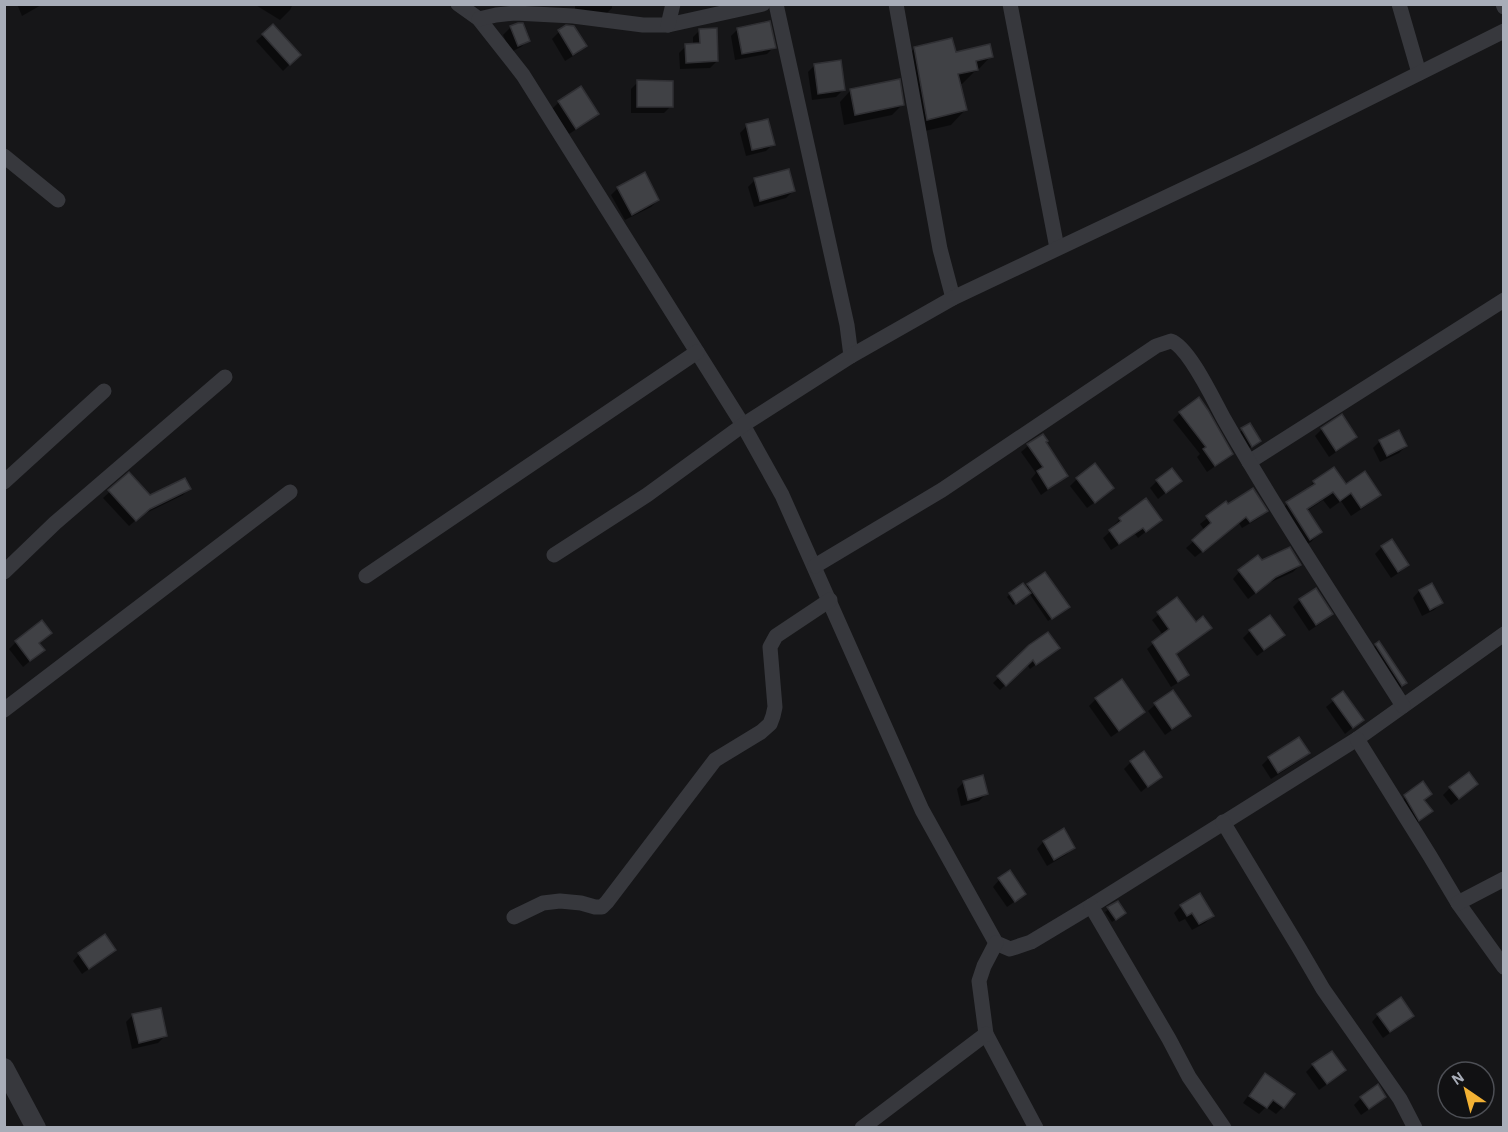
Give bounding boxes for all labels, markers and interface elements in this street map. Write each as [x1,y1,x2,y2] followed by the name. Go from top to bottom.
[1436,1060,1496,1120] north arrow
[1449,1069,1467,1088] text: N

